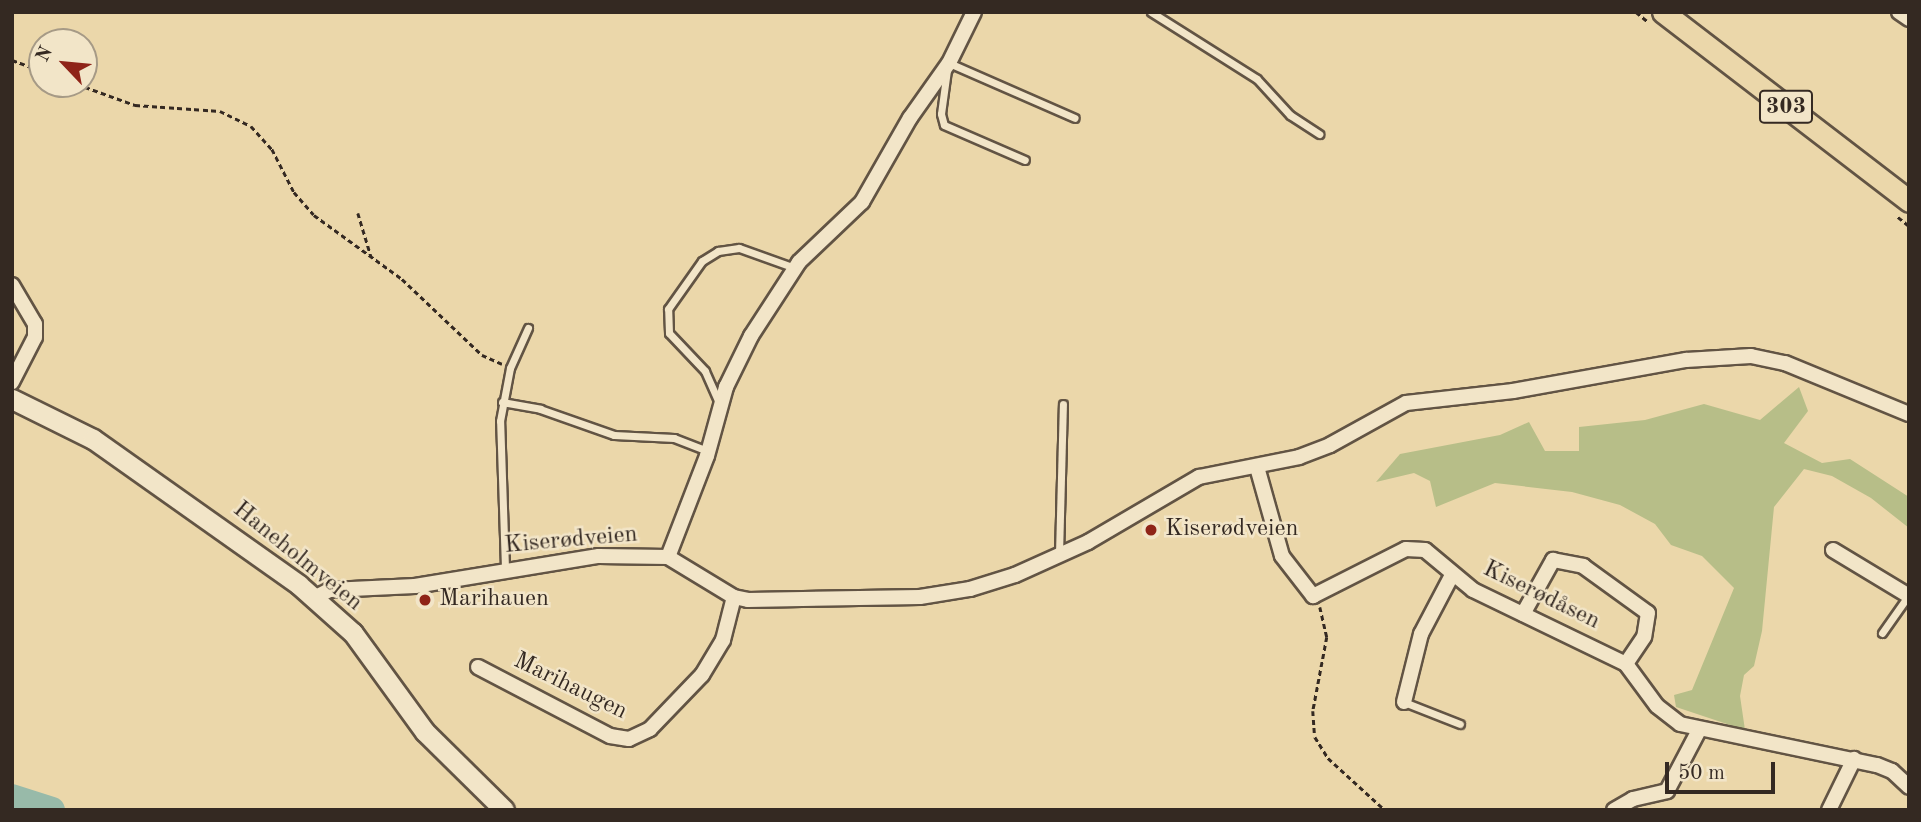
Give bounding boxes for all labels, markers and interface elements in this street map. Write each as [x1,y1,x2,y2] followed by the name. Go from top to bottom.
[28,28,98,98] north arrow
[34,44,57,65] text: N
[1758,88,1814,127] road number: 303
[226,496,368,618] street label: Haneholmveien
[1165,516,1298,544] place label: Kiserødveien
[503,521,639,561] street label: Kiserødveien
[1143,522,1159,538] marker: Kiserødveien
[1478,555,1604,637] street label: Kiserødåsen
[439,586,549,614] place label: Marihauen
[417,592,433,608] marker: Marihauen
[508,647,632,727] street label: Marihaugen
[1669,748,1779,792] scale bar
[1678,763,1725,784] text: 50 m

